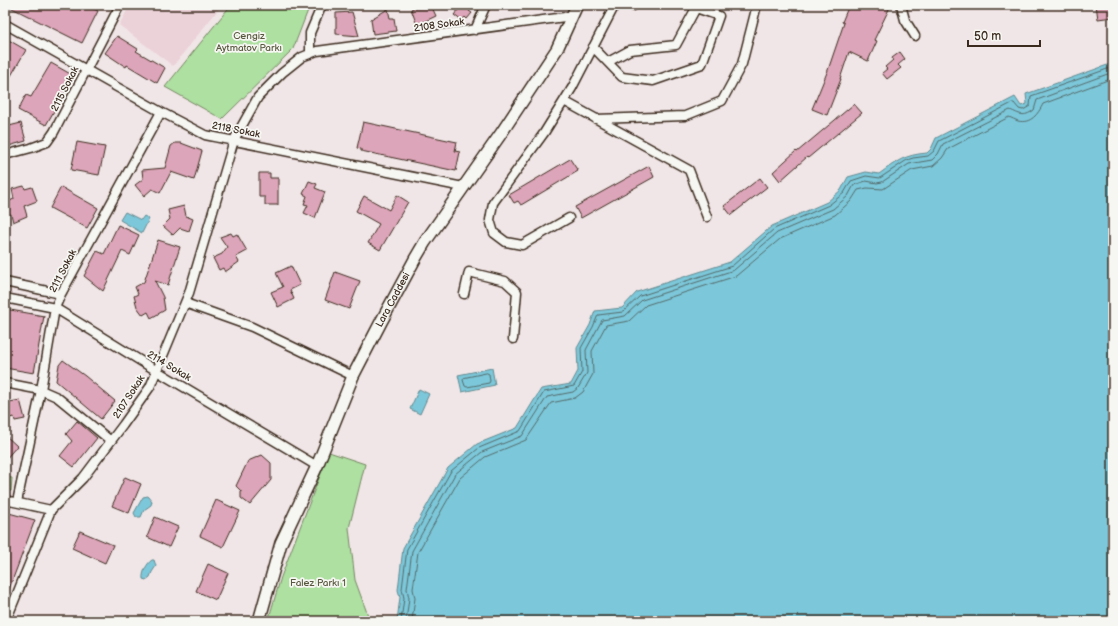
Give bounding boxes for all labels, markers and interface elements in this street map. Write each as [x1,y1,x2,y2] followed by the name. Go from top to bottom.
[413,16,465,34] street label: 2108 Sokak
[968,22,1040,48] scale bar
[974,29,1001,44] text: 50 m
[216,30,282,54] park label: Cengiz Aytmatov Parkı
[49,64,81,113] street label: 2115 Sokak
[211,119,261,141] street label: 2118 Sokak
[47,247,79,295] street label: 2111 Sokak
[373,270,413,329] street label: Lara Caddesi
[145,348,193,384] street label: 2114 Sokak
[111,373,148,421] street label: 2107 Sokak
[290,577,346,589] park label: Falez Parkı 1

